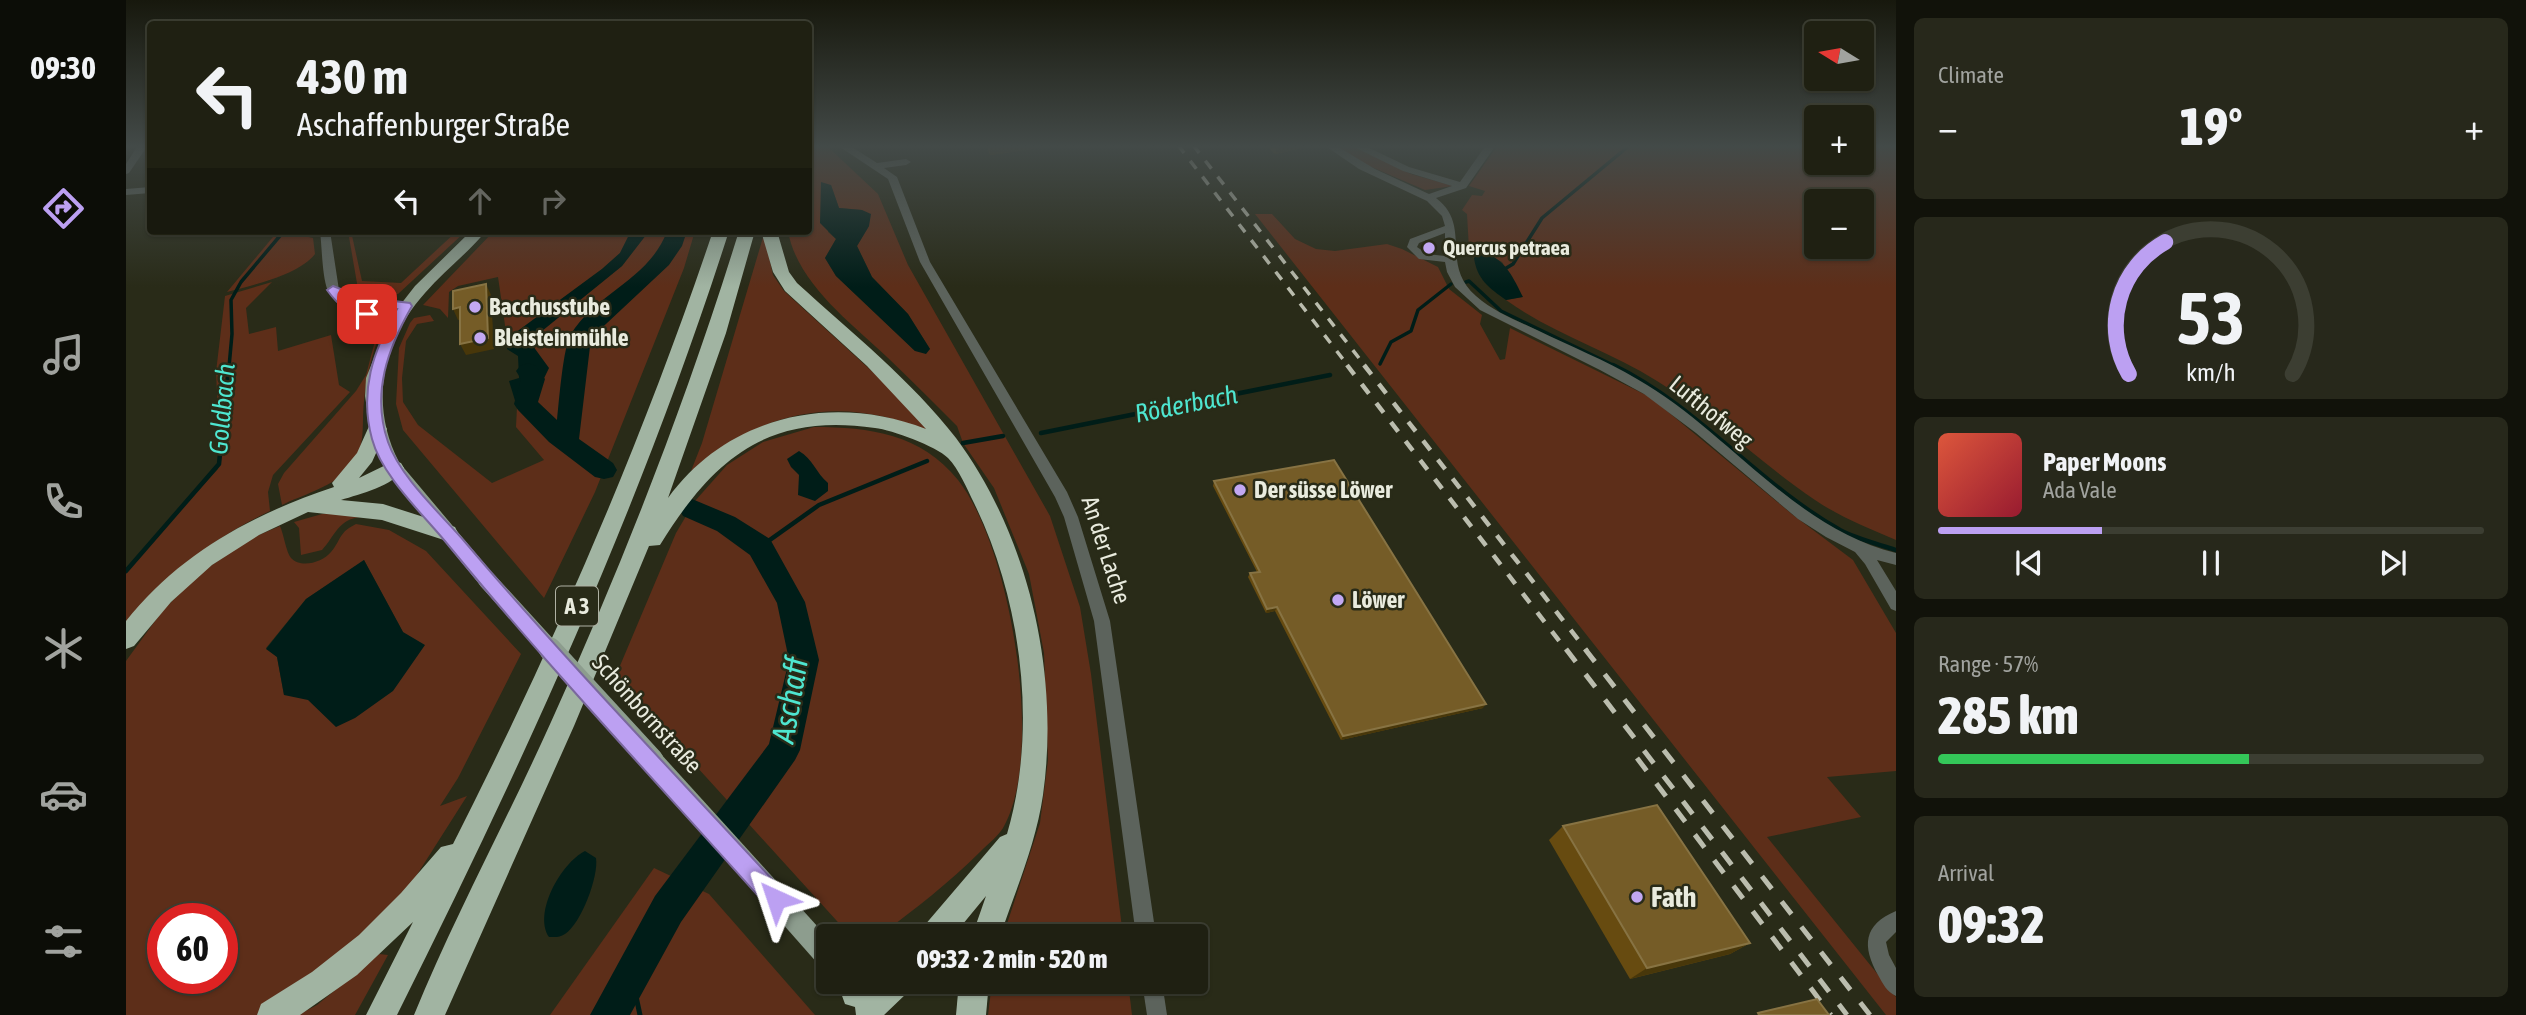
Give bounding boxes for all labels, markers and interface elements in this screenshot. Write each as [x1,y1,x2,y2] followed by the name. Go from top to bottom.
[1804,21,1874,91] north arrow
[1804,21,1874,259] map controls
[297,48,408,104] text: 430 m
[30,49,96,86] text: 09:30
[182,49,273,140] icon: left
[1938,62,2004,88] text: Climate
[2179,96,2243,156] text: 19°
[1804,105,1874,175] button: +
[1938,105,1958,148] text: −
[2464,105,2484,148] text: +
[297,106,570,143] text: Aschaffenburger Straße
[388,182,426,220] icon: left
[461,182,499,220] icon: ahead
[534,182,572,220] icon: right
[39,184,88,233] icon: directions
[1804,189,1874,259] button: −
[1443,235,1570,259] place label: Quercus petraea
[1421,240,1437,256] marker: Quercus petraea
[2177,277,2245,360] text: 53
[337,284,397,344] pin
[489,293,610,320] place label: Bacchusstube
[348,295,386,333] icon: arrive
[467,299,483,315] marker: Bacchusstube
[494,324,629,351] place label: Bleisteinmühle
[39,330,88,379] icon: music
[472,330,488,346] marker: Bleisteinmühle
[2186,358,2236,386] text: km/h
[203,362,241,456] water label: Goldbach
[1664,370,1759,454] street label: Lufthofweg
[1132,379,1240,429] water label: Röderbach
[2043,447,2166,477] text: Paper Moons
[1254,476,1393,503] place label: Der süsse Löwer
[39,477,88,526] icon: phone
[2043,477,2117,503] text: Ada Vale
[1232,482,1248,498] marker: Der süsse Löwer
[1076,493,1136,607] street label: An der Lache
[2010,544,2048,582] icon: previous
[2192,544,2230,582] icon: pause
[2374,544,2412,582] icon: next
[556,586,598,626] road number: A 3
[1352,586,1405,613] place label: Löwer
[1330,592,1346,608] marker: Löwer
[39,624,88,673] icon: climate
[587,649,708,779] street label: Schönbornstraße
[1938,651,2038,677] text: Range · 57%
[764,652,816,747] water label: Aschaff
[1938,685,2079,745] text: 285 km
[39,770,88,819] icon: car
[1938,860,1994,886] text: Arrival
[739,862,813,936] position arrow
[1651,881,1696,913] place label: Fath
[1629,889,1645,905] marker: Fath
[1938,894,2045,954] text: 09:32
[147,903,238,994] speed limit sign: 60
[39,917,88,966] icon: filters
[917,944,1107,974] text: 09:32 · 2 min · 520 m

